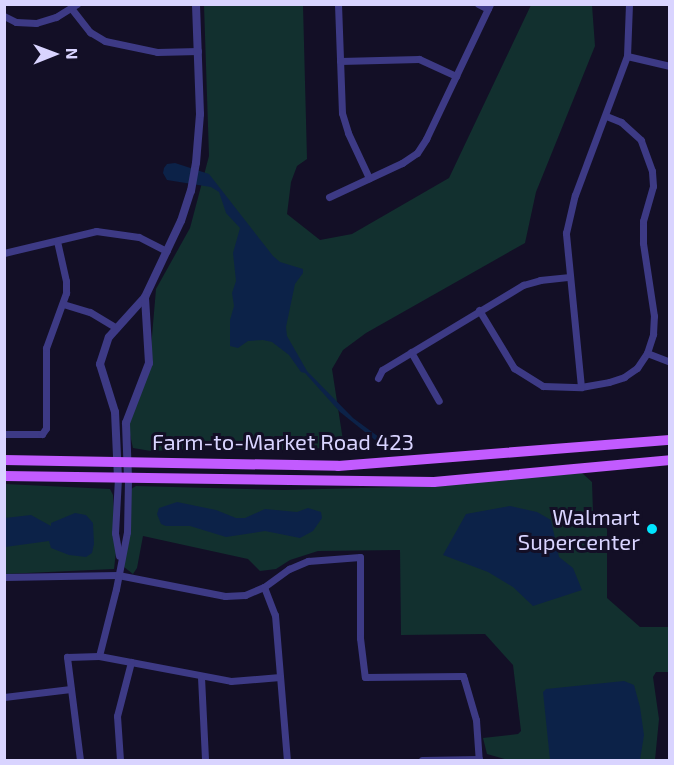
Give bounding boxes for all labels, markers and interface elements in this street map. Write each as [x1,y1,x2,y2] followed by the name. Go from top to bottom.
[24,24,84,84] north arrow
[63,48,82,60] text: N
[152,429,414,455] street label: Farm-to-Market Road 423
[518,503,640,554] place label: Walmart Supercenter
[645,522,659,536] marker: Walmart Supercenter

